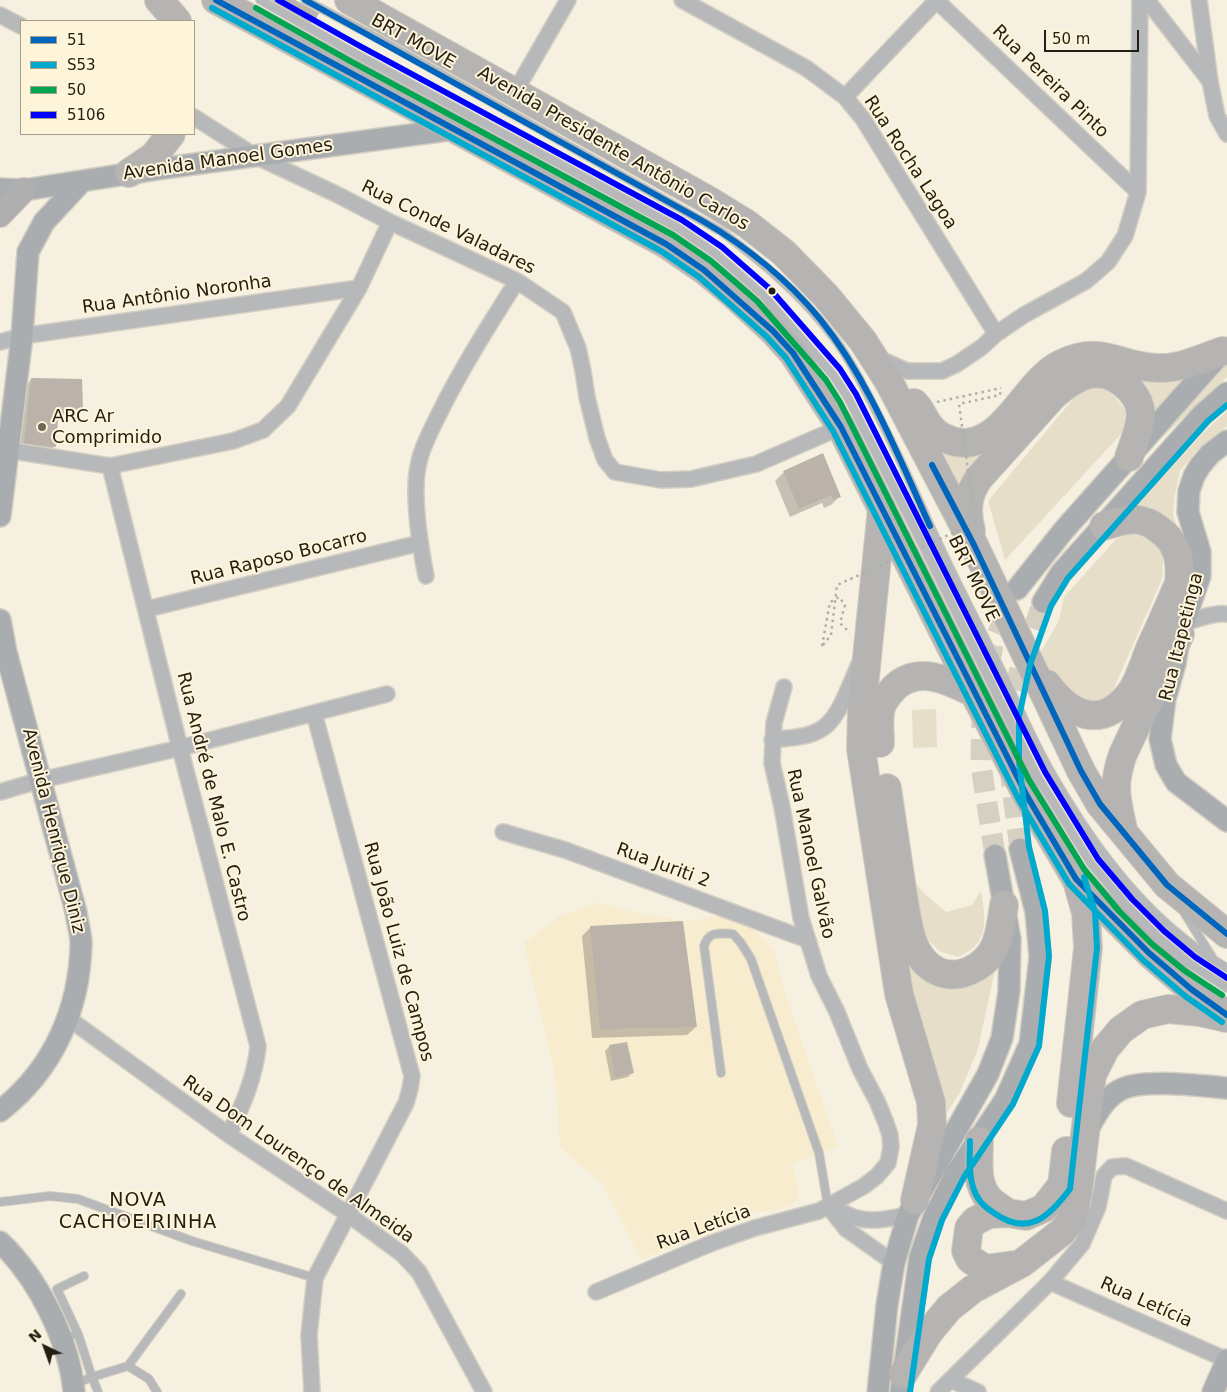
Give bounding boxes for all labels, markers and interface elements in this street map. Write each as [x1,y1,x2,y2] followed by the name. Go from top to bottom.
[367,10,459,74] street label: BRT MOVE
[20,20,195,135] legend
[1047,20,1142,52] scale bar
[987,21,1113,143] street label: Rua Pereira Pinto
[1052,30,1090,48] text: 50 m
[67,31,86,49] text: 51
[67,56,96,74] text: S53
[474,62,752,236] street label: Avenida Presidente Antônio Carlos
[67,81,86,99] text: 50
[859,92,961,234] street label: Rua Rocha Lagoa
[67,106,105,124] text: 5106
[122,135,334,185] street label: Avenida Manoel Gomes
[357,176,539,280] street label: Rua Conde Valadares
[81,271,273,319] street label: Rua Antônio Noronha
[767,286,777,296] unlabelled marker
[52,406,162,448] place label: ARC Ar Comprimido
[36,421,48,433] marker: ARC Ar Comprimido
[189,526,369,590] street label: Rua Raposo Bocarro
[943,532,1003,626] street label: BRT MOVE
[1156,571,1208,703] street label: Rua Itapetinga
[172,670,254,924] street label: Rua André de Malo E. Castro
[17,726,89,936] street label: Avenida Henrique Diniz
[781,767,839,941] street label: Rua Manoel Galvão
[613,839,713,893] street label: Rua Juriti 2
[358,840,438,1064] street label: Rua João Luiz de Campos
[178,1071,418,1249] street label: Rua Dom Lourenço de Almeida
[57,1190,219,1234] district label: NOVA CACHOEIRINHA
[654,1201,754,1255] street label: Rua Letícia
[1097,1273,1195,1333] street label: Rua Letícia
[20,1322,70,1372] north arrow
[25,1326,45,1346] text: N

